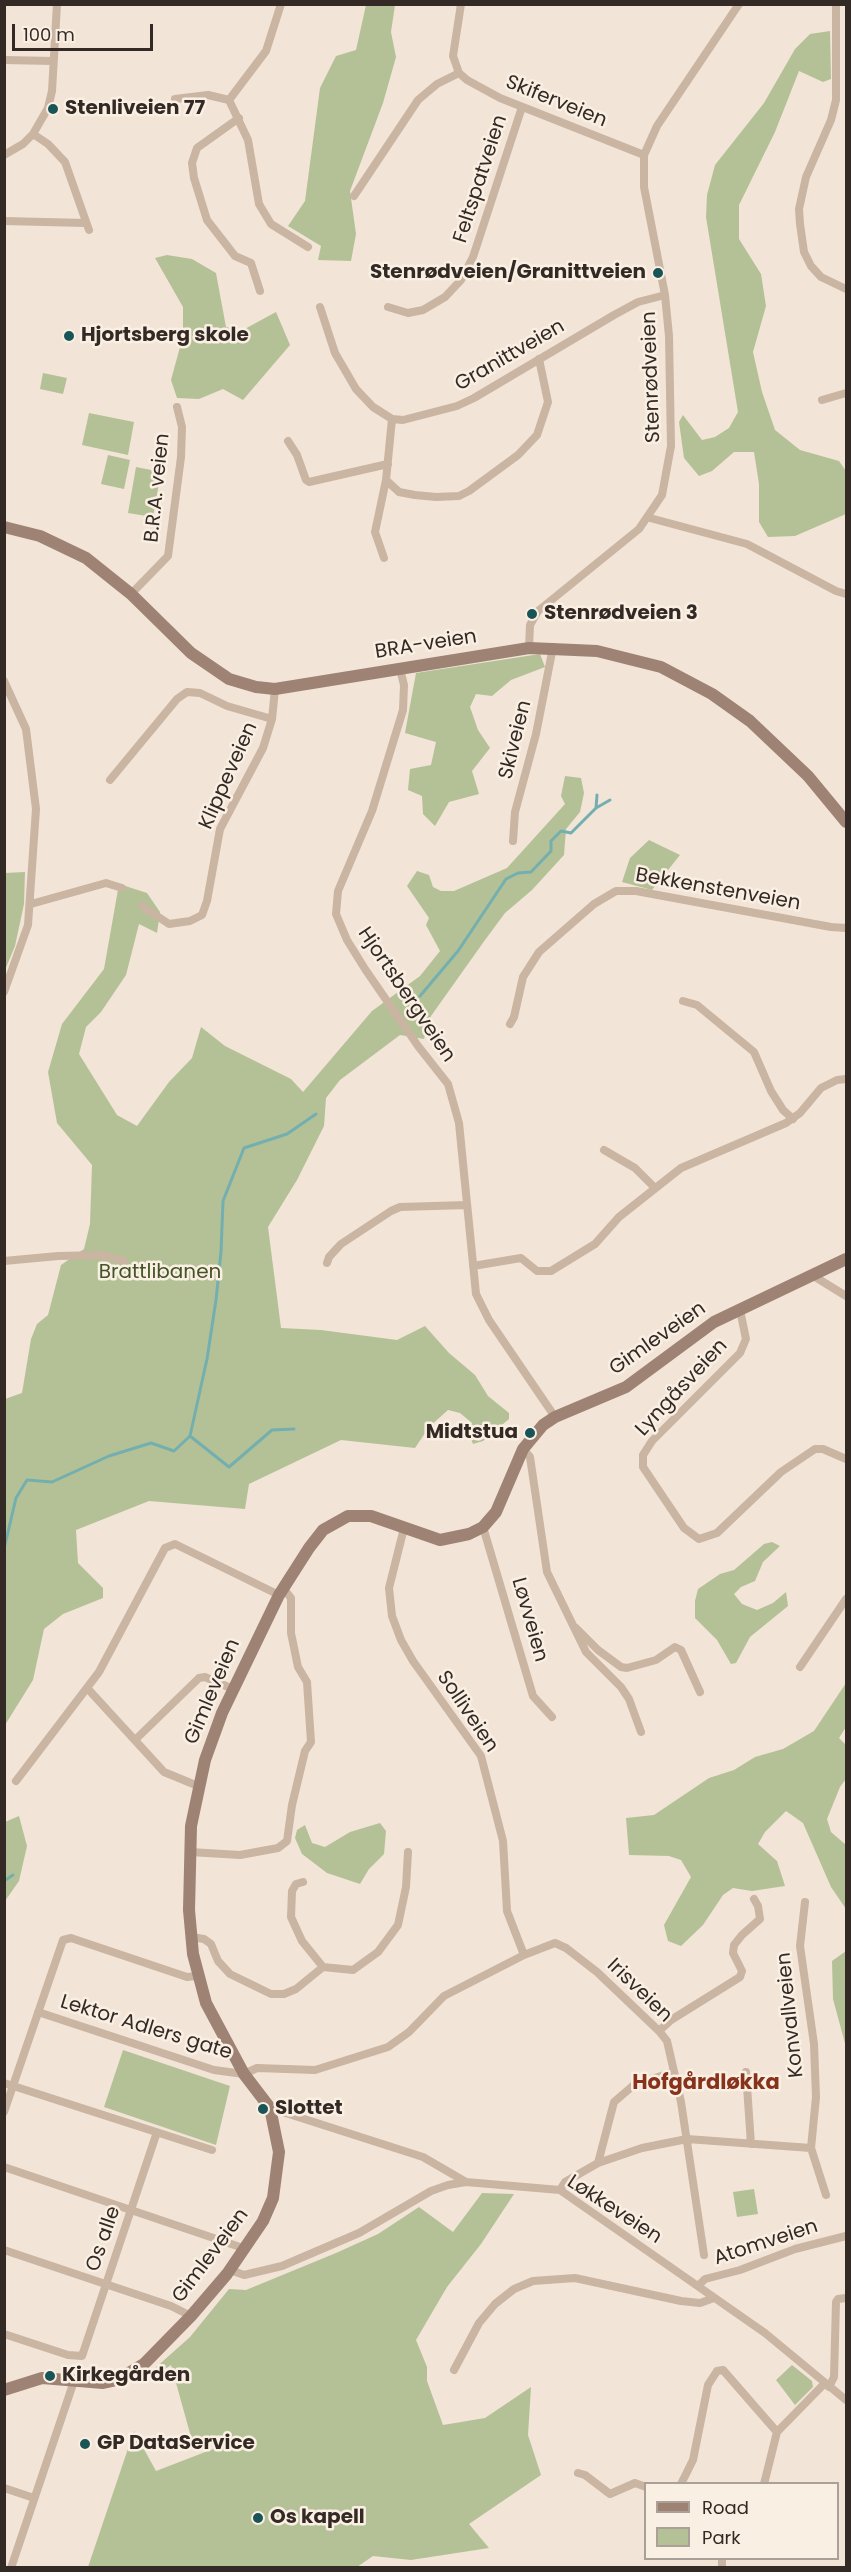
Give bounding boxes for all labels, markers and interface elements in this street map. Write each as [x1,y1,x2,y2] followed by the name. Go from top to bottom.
[15,12,156,50] scale bar
[23,22,75,47] text: 100 m
[502,71,610,133] street label: Skiferveien
[65,97,205,121] place label: Stenliveien 77
[46,102,60,116] marker: Stenliveien 77
[449,112,513,246] street label: Feltspatveien
[370,261,646,285] place label: Stenrødveien/Granittveien
[651,266,665,280] marker: Stenrødveien/Granittveien
[638,311,666,443] street label: Stenrødveien
[451,315,569,397] street label: Granittveien
[81,324,249,348] place label: Hjortsberg skole
[62,329,76,343] marker: Hjortsberg skole
[140,432,176,544] street label: B.R.A. veien
[544,602,698,626] place label: Stenrødveien 3
[525,607,539,621] marker: Stenrødveien 3
[373,625,479,665] street label: BRA-veien
[495,698,537,782] street label: Skiveien
[195,719,263,833] street label: Klippeveien
[634,864,802,916] street label: Bekkenstenveien
[352,923,460,1067] street label: Hjortsbergveien
[99,1261,221,1285] park label: Brattlibanen
[605,1297,711,1381] street label: Gimleveien
[631,1335,733,1441] street label: Lyngåsveien
[426,1421,518,1445] place label: Midtstua
[523,1426,537,1440] marker: Midtstua
[506,1575,552,1665] street label: Løvveien
[180,1636,246,1748] street label: Gimleveien
[431,1667,503,1757] street label: Solliveien
[772,1951,810,2079] street label: Konvallveien
[601,1954,677,2028] street label: Irisveien
[57,1990,235,2066] street label: Lektor Adlers gate
[632,2071,780,2097] district label: Hofgårdløkka
[275,2097,343,2121] place label: Slottet
[256,2102,270,2116] marker: Slottet
[562,2170,666,2250] street label: Løkkeveien
[82,2203,126,2275] street label: Os alle
[168,2204,254,2308] street label: Gimleveien
[711,2215,821,2271] street label: Atomveien
[62,2364,190,2388] place label: Kirkegården
[43,2369,57,2383] marker: Kirkegården
[97,2432,255,2456] place label: GP DataService
[78,2437,92,2451] marker: GP DataService
[644,2482,839,2560] legend
[702,2495,749,2520] text: Road
[270,2506,365,2530] place label: Os kapell
[251,2511,265,2525] marker: Os kapell
[702,2525,741,2550] text: Park

